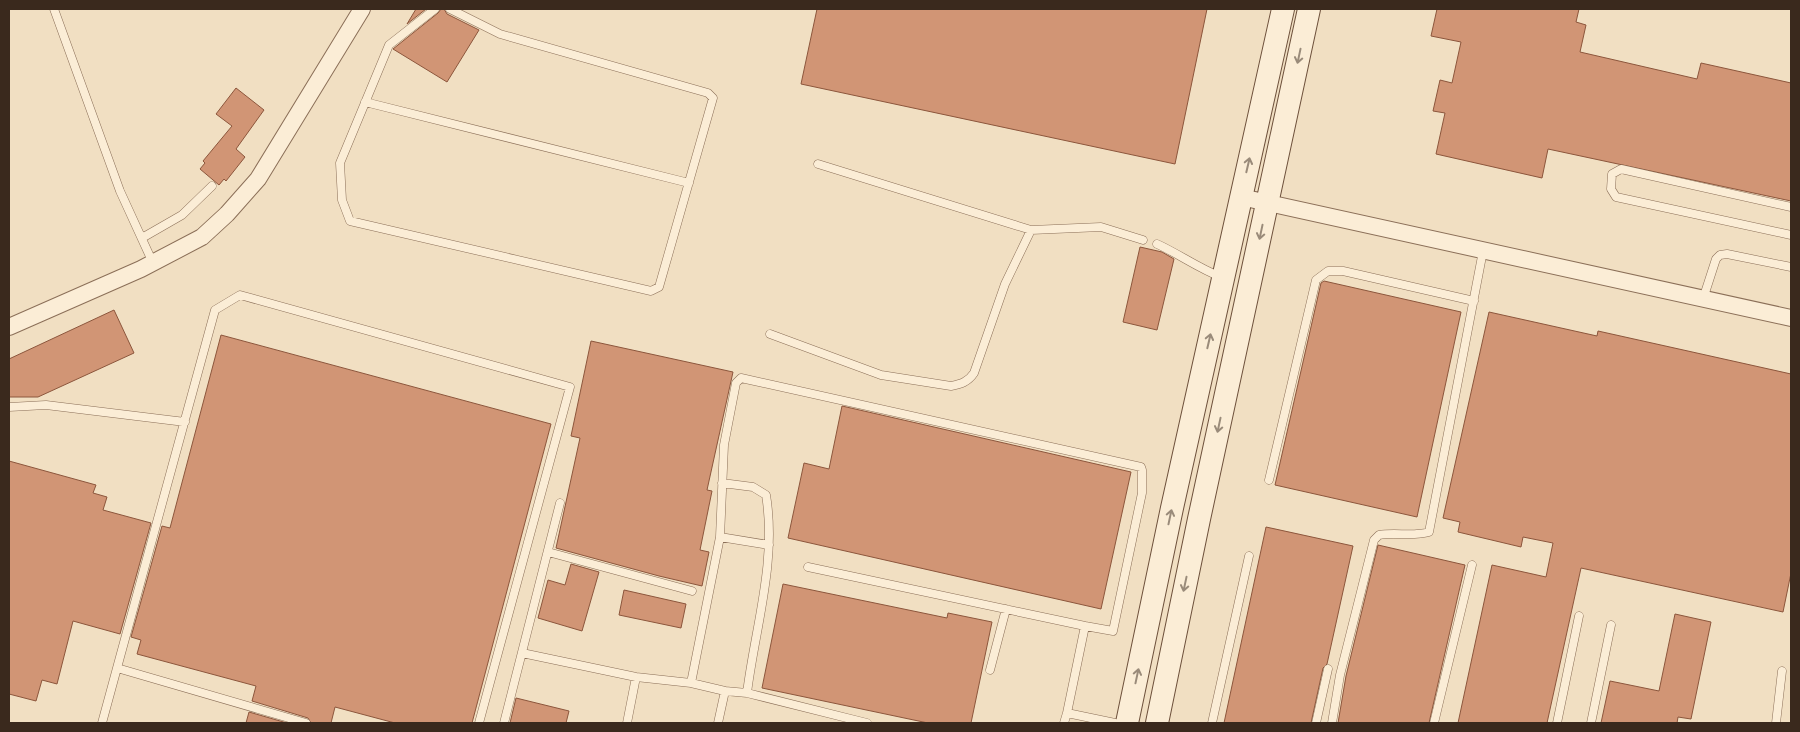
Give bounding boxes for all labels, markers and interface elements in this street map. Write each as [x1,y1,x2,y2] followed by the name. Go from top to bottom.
[1294,48,1303,64] one-way arrow
[1244,157,1253,173] one-way arrow
[1256,224,1265,240] one-way arrow
[1205,333,1214,349] one-way arrow
[1214,417,1223,433] one-way arrow
[1166,509,1175,525] one-way arrow
[1180,576,1190,592] one-way arrow
[1132,668,1142,684] one-way arrow

